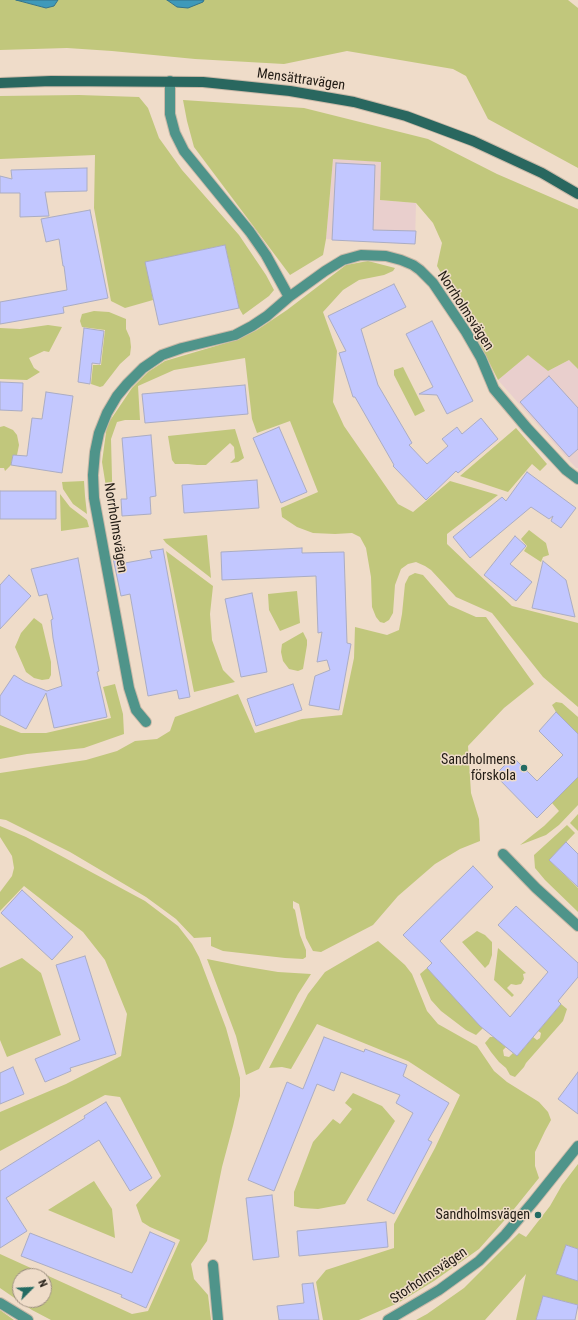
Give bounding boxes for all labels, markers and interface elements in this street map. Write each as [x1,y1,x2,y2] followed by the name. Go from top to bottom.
[256,66,346,94] street label: Mensättravägen
[433,268,497,354] street label: Norrholmsvägen
[100,482,130,574] street label: Norrholmsvägen
[441,752,516,784] place label: Sandholmens förskola
[519,763,529,773] marker: Sandholmens förskola
[436,1207,530,1223] place label: Sandholmsvägen
[533,1210,543,1220] marker: Sandholmsvägen
[387,1244,471,1308] street label: Storholmsvägen
[12,1268,52,1308] north arrow
[35,1278,50,1289] text: N

